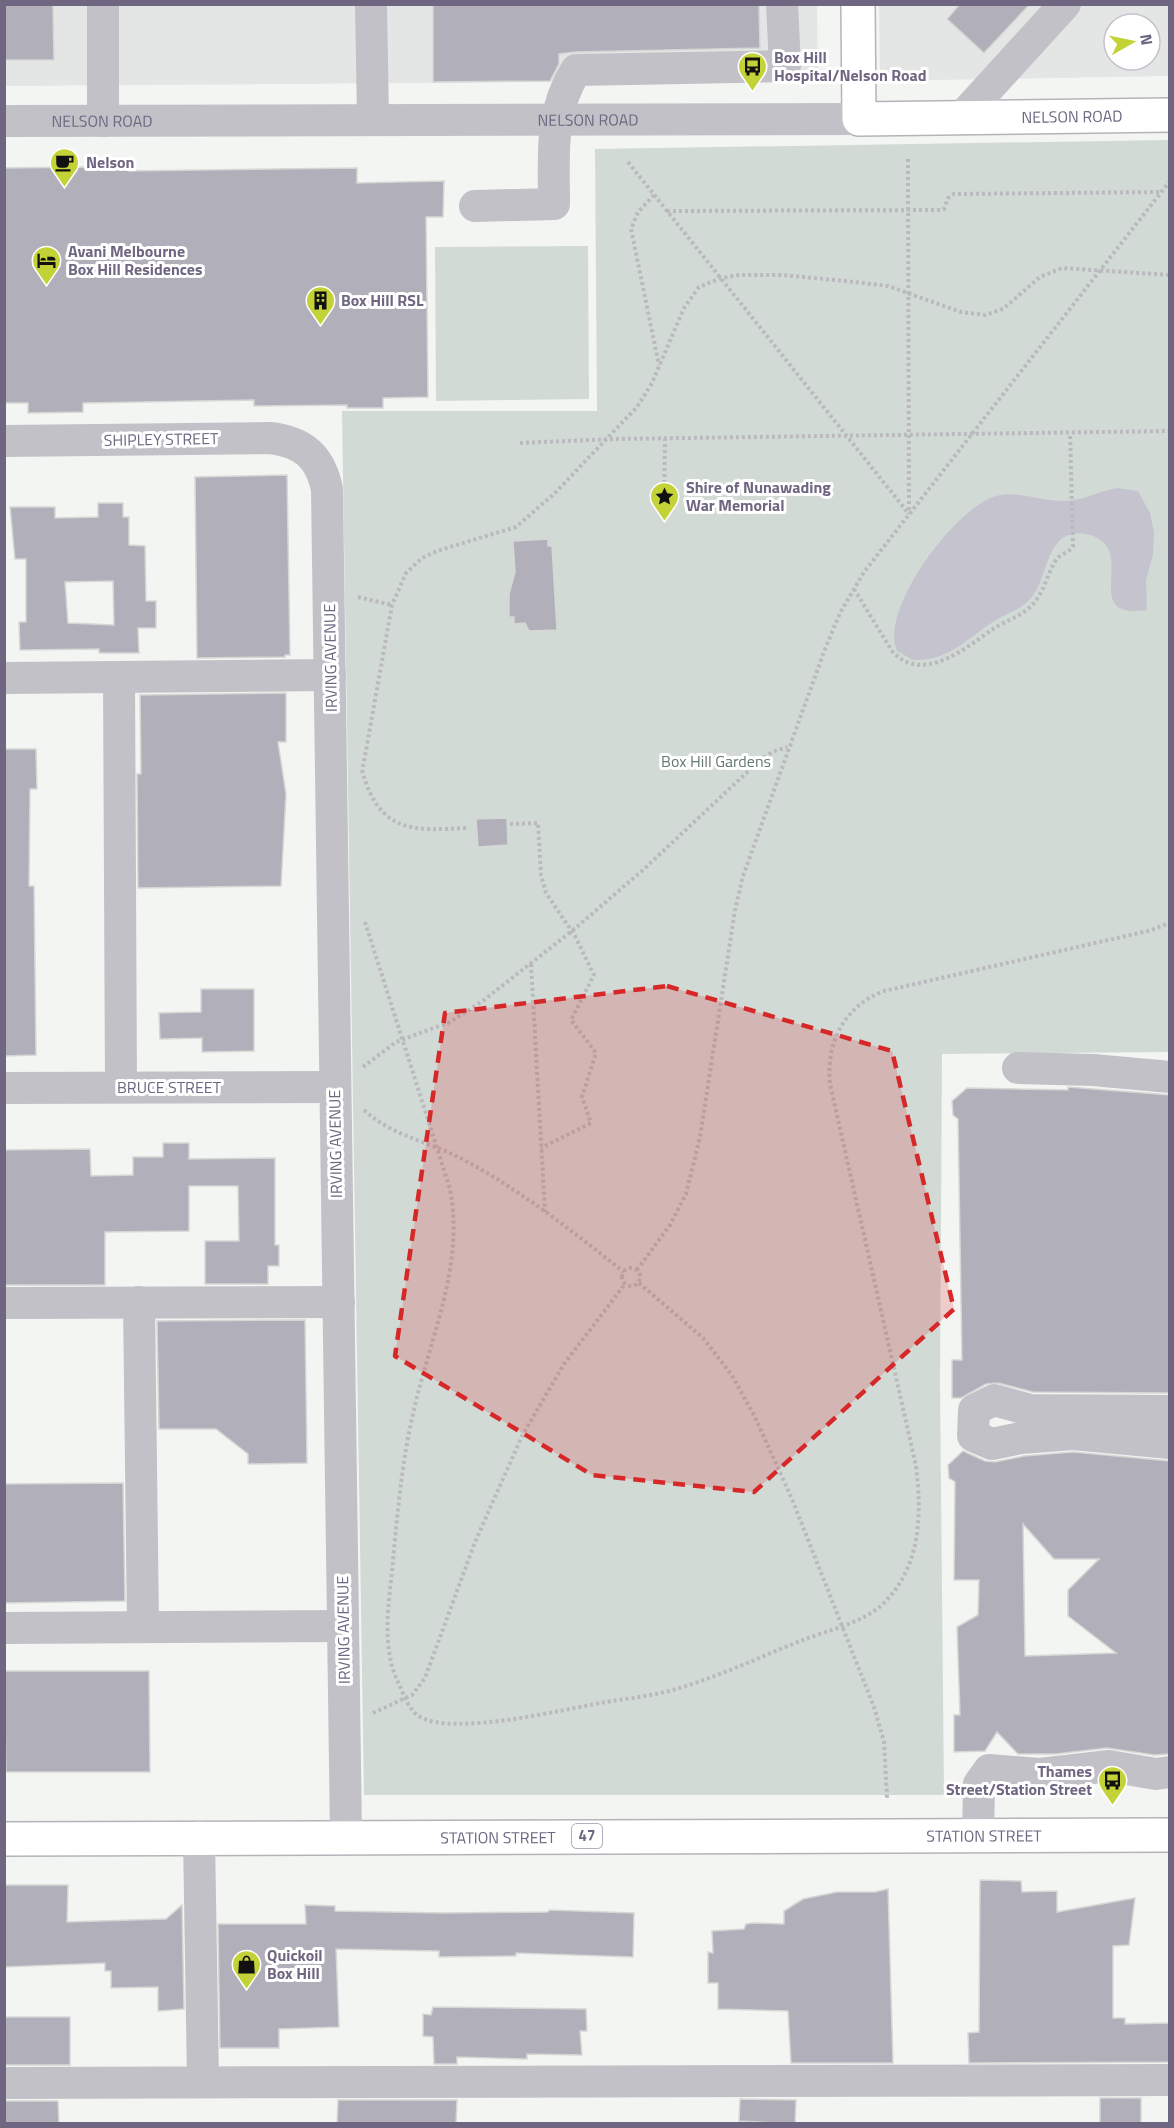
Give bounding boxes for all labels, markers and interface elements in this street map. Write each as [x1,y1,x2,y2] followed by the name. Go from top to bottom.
[1102,12,1162,72] north arrow
[1134,32,1160,47] text: N
[774,45,927,87] place label: Box Hill Hospital/Nelson Road
[737,50,769,92] bus stop icon: Box Hill Hospital/Nelson Road
[1021,104,1123,129] street label: NELSON ROAD
[537,108,639,132] street label: NELSON ROAD
[51,109,153,133] street label: NELSON ROAD
[49,146,81,188] cafe icon: Nelson
[86,150,134,174] place label: Nelson
[68,239,203,281] place label: Avani Melbourne Box Hill Residences
[31,244,63,286] hotel icon: Avani Melbourne Box Hill Residences
[304,284,336,326] building icon: Box Hill RSL
[341,288,424,312] place label: Box Hill RSL
[104,426,219,452] street label: SHIPLEY STREET
[686,475,831,517] place label: Shire of Nunawading War Memorial
[649,480,681,522] place icon: Shire of Nunawading War Memorial
[317,604,343,712] street label: IRVING AVENUE
[661,749,771,773] park label: Box Hill Gardens
[117,1075,222,1099] street label: BRUCE STREET
[322,1090,348,1198] street label: IRVING AVENUE
[330,1576,356,1684] street label: IRVING AVENUE
[946,1759,1092,1801] place label: Thames Street/Station Street
[1097,1764,1129,1806] bus stop icon: Thames Street/Station Street
[926,1823,1042,1848] street label: STATION STREET
[572,1824,602,1848] road number: 47
[440,1825,556,1850] street label: STATION STREET
[267,1943,323,1985] place label: Quickoil Box Hill
[230,1948,262,1990] shop icon: Quickoil Box Hill

